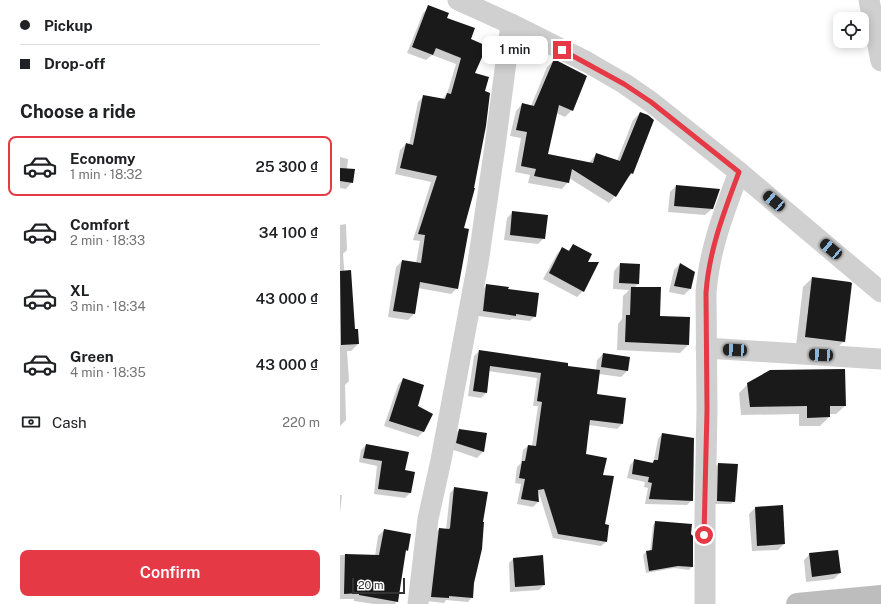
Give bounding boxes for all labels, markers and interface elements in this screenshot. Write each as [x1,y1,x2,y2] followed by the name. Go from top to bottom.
[833,12,869,48] map controls
[833,12,869,48] button: locate
[44,17,93,34] text: Pickup
[482,36,548,64] callout: 1 min
[553,41,571,59] route end
[500,42,530,57] text: 1 min
[44,55,105,72] text: Drop-off
[20,101,136,122] text: Choose a ride
[22,148,58,184] icon: car
[70,150,135,167] text: Economy
[256,158,318,175] text: 25 300 ₫
[70,167,142,182] text: 1 min · 18:32
[761,189,787,213] car
[22,214,58,250] icon: car
[70,216,130,233] text: Comfort
[259,224,318,241] text: 34 100 ₫
[70,233,145,248] text: 2 min · 18:33
[818,237,844,261] car
[22,280,58,316] icon: car
[70,282,89,299] text: XL
[256,290,318,307] text: 43 000 ₫
[70,299,146,314] text: 3 min · 18:34
[723,343,747,357] car
[22,346,58,382] icon: car
[70,348,114,365] text: Green
[809,348,833,362] car
[256,356,318,373] text: 43 000 ₫
[70,365,146,380] text: 4 min · 18:35
[20,411,42,433] icon: cash
[52,414,87,431] text: Cash
[282,415,320,430] text: 220 m
[695,526,713,544] route start
[20,550,320,596] button: Confirm
[352,576,405,595] scale bar
[358,579,383,591] text: 20 m

